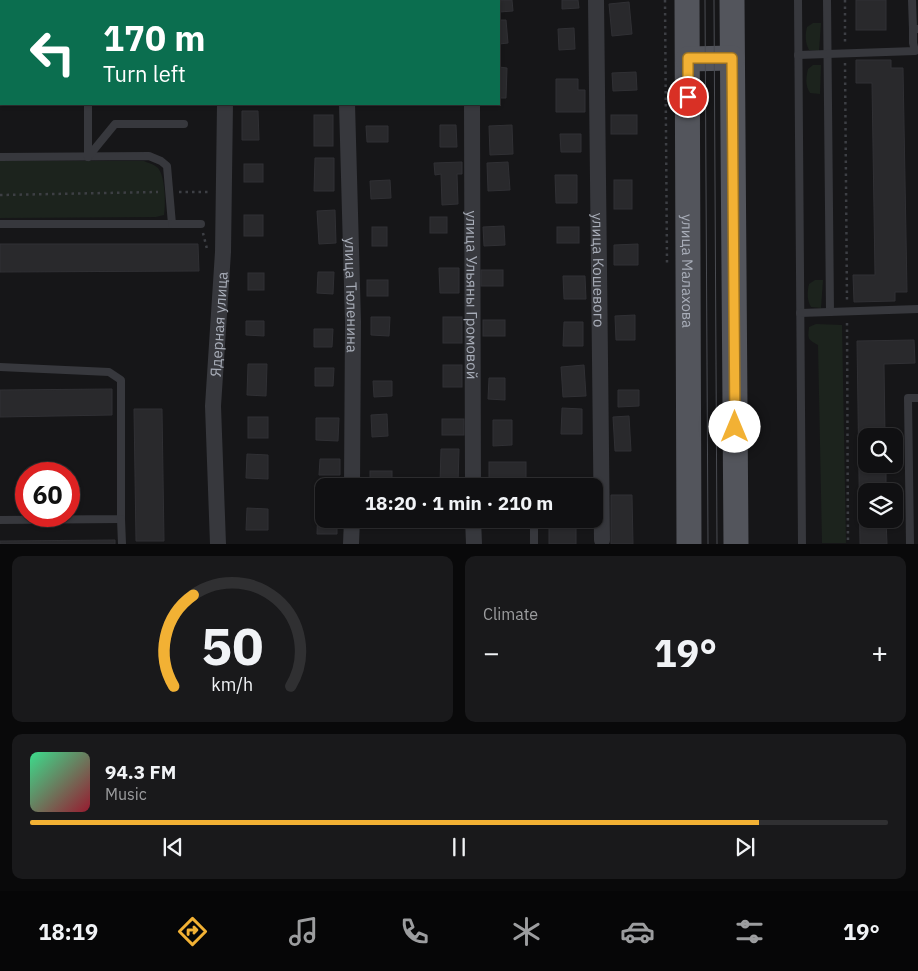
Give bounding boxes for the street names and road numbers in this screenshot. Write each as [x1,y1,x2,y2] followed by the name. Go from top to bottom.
[463,211,482,379] street label: улица Ульяны Громовой
[589,212,609,327] street label: улица Кошевого
[678,214,698,328] street label: улица Малахова
[341,237,363,353] street label: улица Тюленина
[205,271,231,378] street label: Ядерная улица

